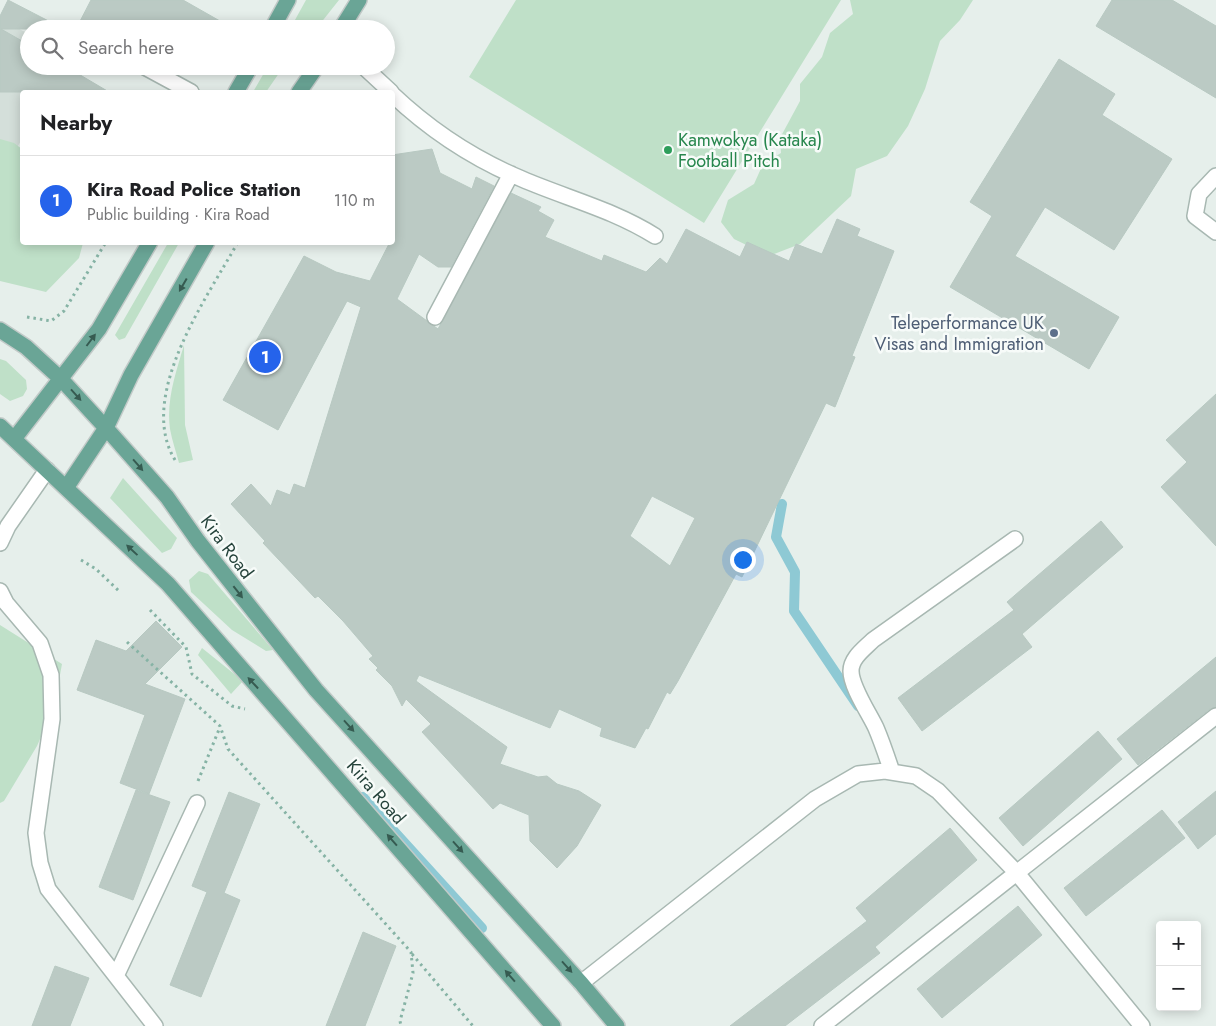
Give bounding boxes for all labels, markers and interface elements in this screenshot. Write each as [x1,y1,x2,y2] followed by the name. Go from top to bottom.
[20,20,395,75] search box
[38,34,66,62] icon: search
[78,34,174,61] text: Search here
[40,108,112,138] text: Nearby
[678,127,822,174] place label: Kamwokya (Kataka) Football Pitch
[662,144,674,156] marker: Kamwokya (Kataka) Football Pitch
[87,176,301,203] text: Kira Road Police Station
[52,189,60,212] text: 1
[334,189,375,212] text: 110 m
[87,203,270,226] text: Public building · Kira Road
[179,277,187,292] one-way arrow
[875,310,1045,357] place label: Teleperformance UK Visas and Immigration
[1048,327,1060,339] marker: Teleperformance UK Visas and Immigration
[85,334,96,347] one-way arrow
[249,338,281,376] pin: 1
[70,389,82,401] one-way arrow
[132,458,143,471] one-way arrow
[194,510,260,584] street label: Kira Road
[127,544,139,556] one-way arrow
[730,547,756,573] your location
[233,585,244,598] one-way arrow
[247,678,259,690] one-way arrow
[343,719,355,731] one-way arrow
[340,754,412,830] street label: Kiira Road
[387,833,398,846] one-way arrow
[452,840,464,852] one-way arrow
[1156,921,1201,1011] map controls
[1156,921,1201,966] button: +
[561,961,573,973] one-way arrow
[1156,966,1201,1011] button: −
[504,970,516,982] one-way arrow

